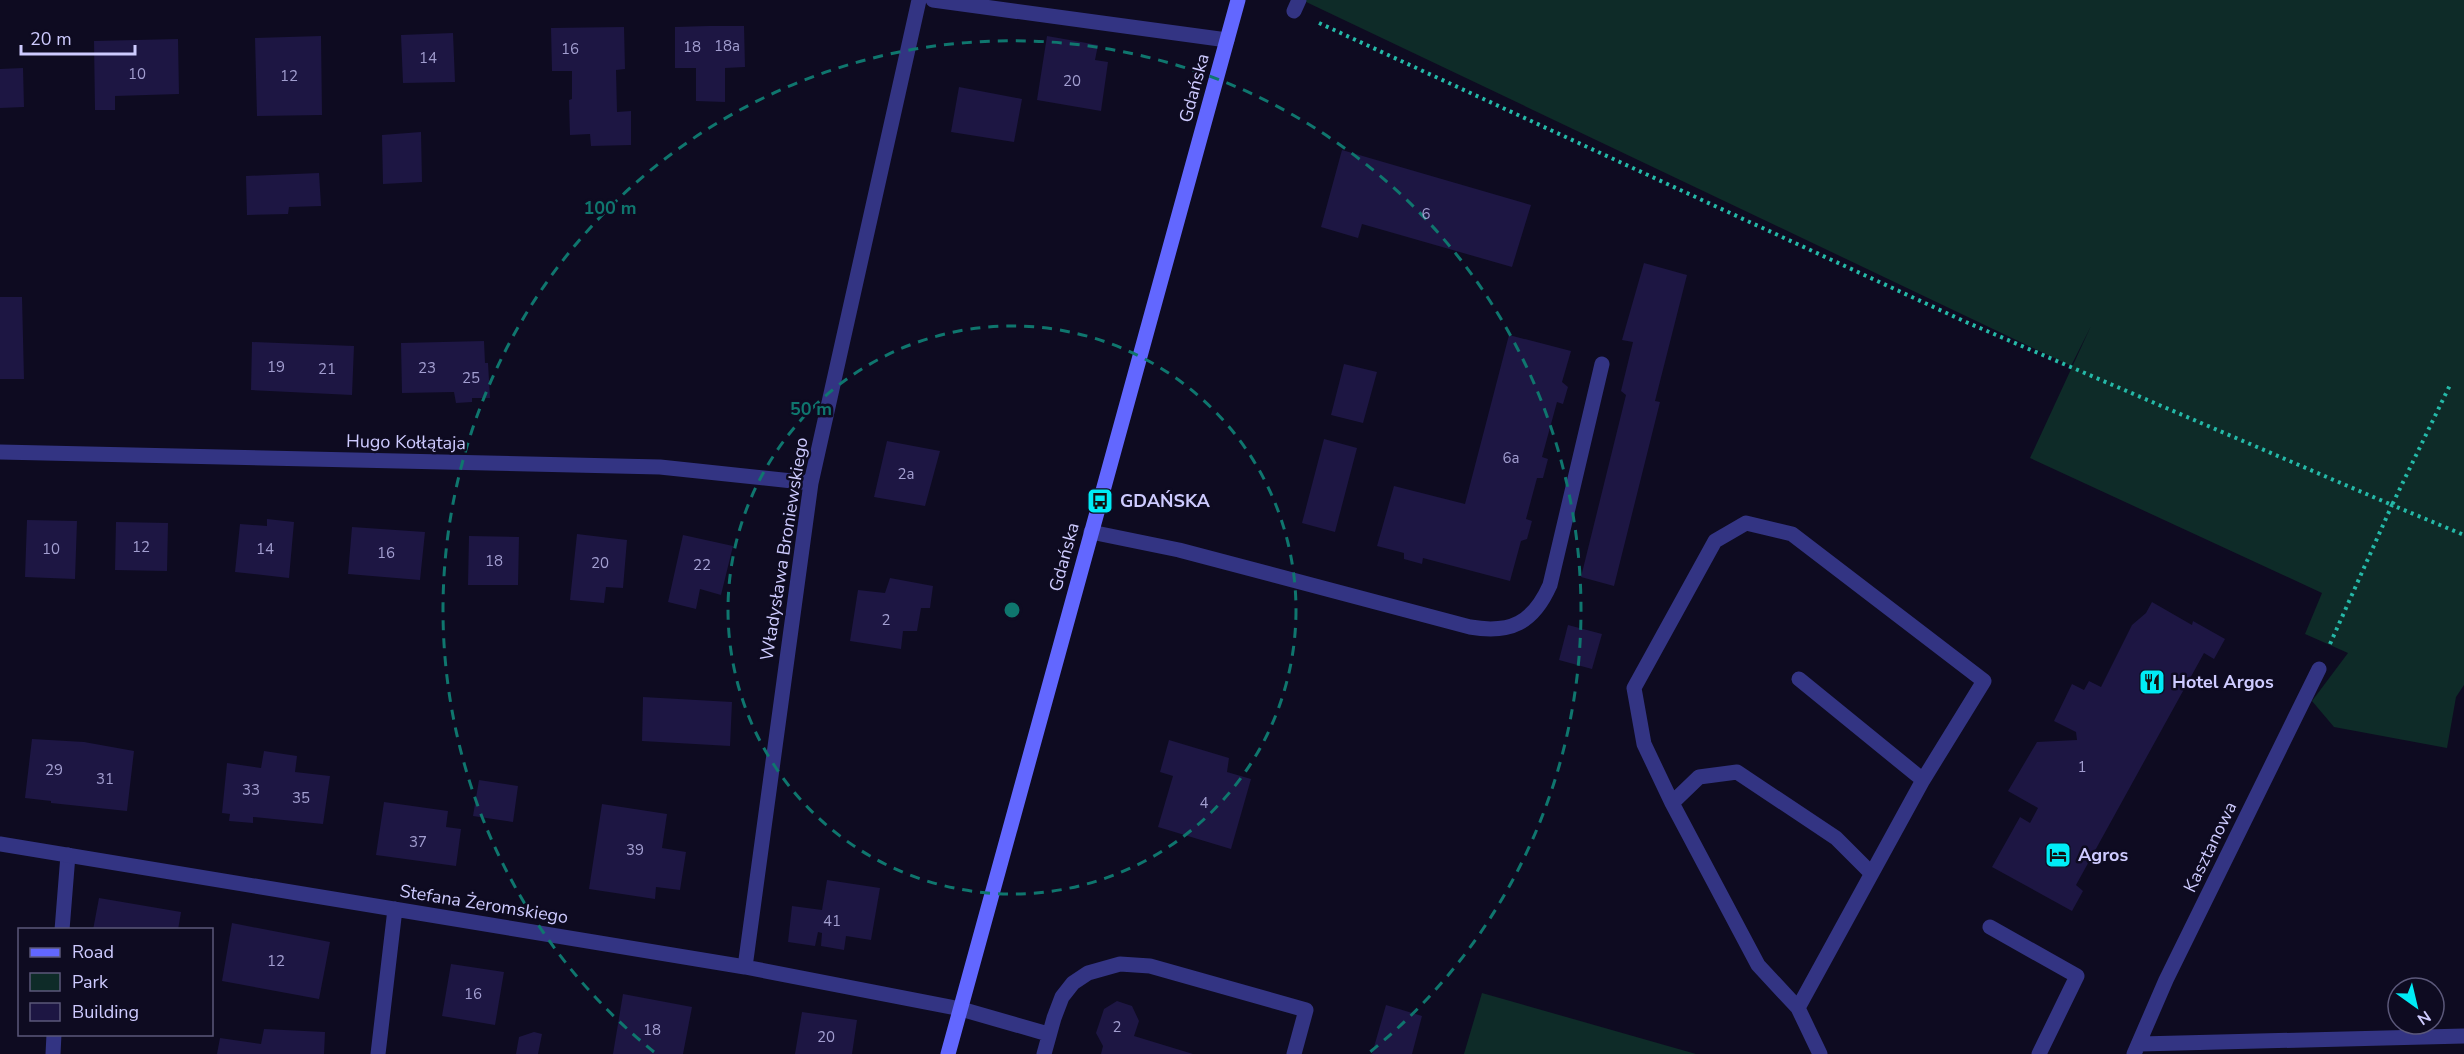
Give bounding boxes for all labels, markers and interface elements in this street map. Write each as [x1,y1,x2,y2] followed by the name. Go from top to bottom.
[21,18,135,56] scale bar
[30,27,72,51] text: 20 m
[714,36,740,56] house number: 18a
[683,37,701,57] house number: 18
[561,39,579,59] house number: 16
[419,48,437,68] house number: 14
[1173,51,1215,125] street label: Gdańska
[128,64,146,84] house number: 10
[280,66,298,86] house number: 12
[1063,71,1081,91] house number: 20
[583,196,637,220] text: 100 m
[1421,204,1431,224] house number: 6
[267,357,285,377] house number: 19
[418,358,436,378] house number: 23
[318,359,336,379] house number: 21
[462,368,480,388] house number: 25
[790,397,832,421] text: 50 m
[346,429,466,455] street label: Hugo Kołłątaja
[754,435,814,663] street label: Władysława Broniewskiego
[1503,448,1519,468] house number: 6a
[898,464,914,484] house number: 2a
[1085,486,1115,516] bus stop icon: GDAŃSKA
[1120,489,1210,513] place label: GDAŃSKA
[1043,520,1085,594] street label: Gdańska
[132,537,150,557] house number: 12
[42,539,60,559] house number: 10
[256,539,274,559] house number: 14
[377,543,395,563] house number: 16
[485,551,503,571] house number: 18
[591,553,609,573] house number: 20
[693,555,711,575] house number: 22
[1002,600,1022,620] centre of rings
[881,610,891,630] house number: 2
[2137,667,2167,697] restaurant icon: Hotel Argos
[2172,670,2274,694] place label: Hotel Argos
[2077,757,2087,777] house number: 1
[45,760,63,780] house number: 29
[96,769,114,789] house number: 31
[242,780,260,800] house number: 33
[292,788,310,808] house number: 35
[1199,793,1209,813] house number: 4
[2178,798,2242,896] street label: Kasztanowa
[409,832,427,852] house number: 37
[626,840,644,860] house number: 39
[2043,840,2073,870] hotel icon: Agros
[2078,843,2128,867] place label: Agros
[398,879,570,929] street label: Stefana Żeromskiego
[823,911,841,931] house number: 41
[18,928,213,1036] legend
[72,940,114,964] text: Road
[267,951,285,971] house number: 12
[72,970,109,994] text: Park
[2386,976,2446,1036] north arrow
[464,984,482,1004] house number: 16
[72,1000,139,1024] text: Building
[2413,1005,2435,1030] text: N
[1112,1017,1122,1037] house number: 2
[643,1020,661,1040] house number: 18
[817,1027,835,1047] house number: 20

